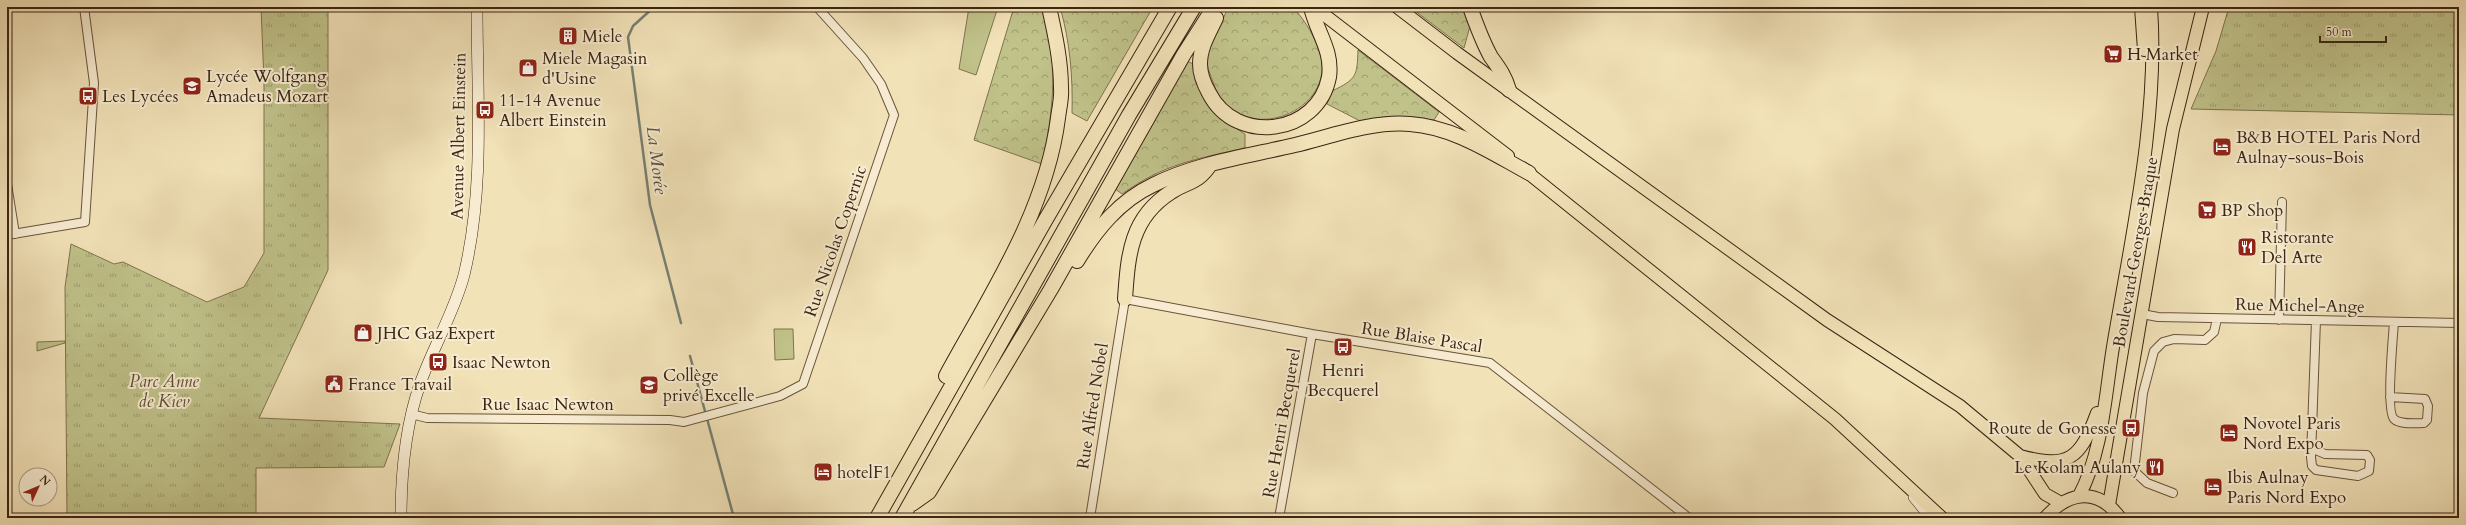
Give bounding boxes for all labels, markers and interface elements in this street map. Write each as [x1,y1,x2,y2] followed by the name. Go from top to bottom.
[2320,18,2386,44] scale bar
[2326,24,2353,40] text: 50 m
[557,25,579,47] building icon: Miele
[582,25,623,48] place label: Miele
[2102,43,2124,65] supermarket icon: H Market
[2127,43,2198,66] place label: H Market
[542,47,648,90] place label: Miele Magasin d'Usine
[446,52,471,220] street label: Avenue Albert Einstein
[517,57,539,79] shop icon: Miele Magasin d'Usine
[206,65,329,108] place label: Lycée Wolfgang Amadeus Mozart
[181,75,203,97] school or university icon: Lycée Wolfgang Amadeus Mozart
[77,85,99,107] bus stop icon: Les Lycées
[102,85,179,108] place label: Les Lycées
[499,89,607,132] place label: 11-14 Avenue Albert Einstein
[474,99,496,121] bus stop icon: 11-14 Avenue Albert Einstein
[640,124,673,197] water label: La Morée
[2236,126,2421,169] place label: B&B HOTEL Paris Nord Aulnay-sous-Bois
[2211,136,2233,158] hotel icon: B&B HOTEL Paris Nord Aulnay-sous-Bois
[2107,155,2164,349] street label: Boulevard Georges Braque
[799,162,872,320] street label: Rue Nicolas Copernic
[2196,199,2218,221] supermarket icon: BP Shop
[2221,199,2283,222] place label: BP Shop
[2261,226,2334,269] place label: Ristorante Del Arte
[2236,236,2258,258] restaurant icon: Ristorante Del Arte
[2235,293,2365,318] street label: Rue Michel-Ange
[1360,317,1485,358] street label: Rue Blaise Pascal
[352,322,374,344] shop icon: JHC Gaz Expert
[374,322,495,345] place label: JHC Gaz Expert
[1332,336,1354,358] bus stop icon: Henri Becquerel
[1071,341,1114,471] street label: Rue Alfred Nobel
[1257,346,1306,500] street label: Rue Henri Becquerel
[427,351,449,373] bus stop icon: Isaac Newton
[452,351,551,374] place label: Isaac Newton
[1307,359,1379,402] place label: Henri Becquerel
[663,364,755,407] place label: Collège privé Excelle
[129,370,199,413] park label: Parc Anne de Kiev
[323,373,345,395] public building icon: France Travail
[348,373,453,396] place label: France Travail
[638,374,660,396] school or university icon: Collège privé Excelle
[482,393,614,416] street label: Rue Isaac Newton
[2243,412,2341,455] place label: Novotel Paris Nord Expo
[1989,417,2117,440] place label: Route de Gonesse
[2120,417,2142,439] bus stop icon: Route de Gonesse
[2218,422,2240,444] hotel icon: Novotel Paris Nord Expo
[2014,456,2141,479] place label: Le Kolam Aulany
[2144,456,2166,478] restaurant icon: Le Kolam Aulany
[812,461,834,483] hotel icon: hotelF1
[837,461,891,484] place label: hotelF1
[2227,466,2346,509] place label: Ibis Aulnay Paris Nord Expo
[18,467,58,507] north arrow
[36,472,54,489] text: N
[2202,476,2224,498] hotel icon: Ibis Aulnay Paris Nord Expo

